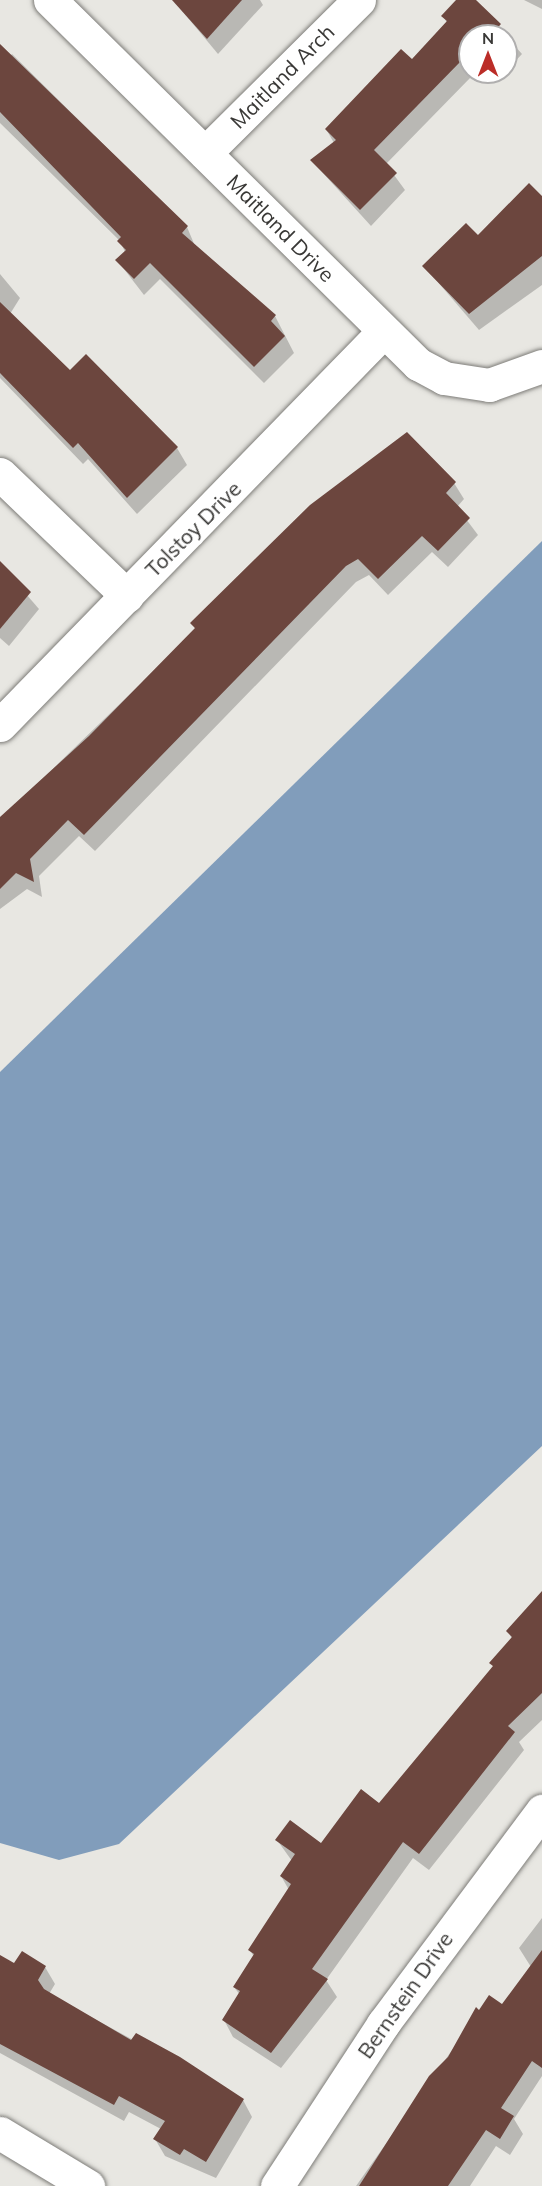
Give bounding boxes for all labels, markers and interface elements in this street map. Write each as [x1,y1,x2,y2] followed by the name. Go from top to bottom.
[225,19,339,133] street label: Maitland Arch
[458,24,518,84] north arrow
[482,28,494,48] text: N
[222,169,340,287] street label: Maitland Drive
[140,476,246,582] street label: Tolstoy Drive
[352,1927,458,2063] street label: Bernstein Drive

